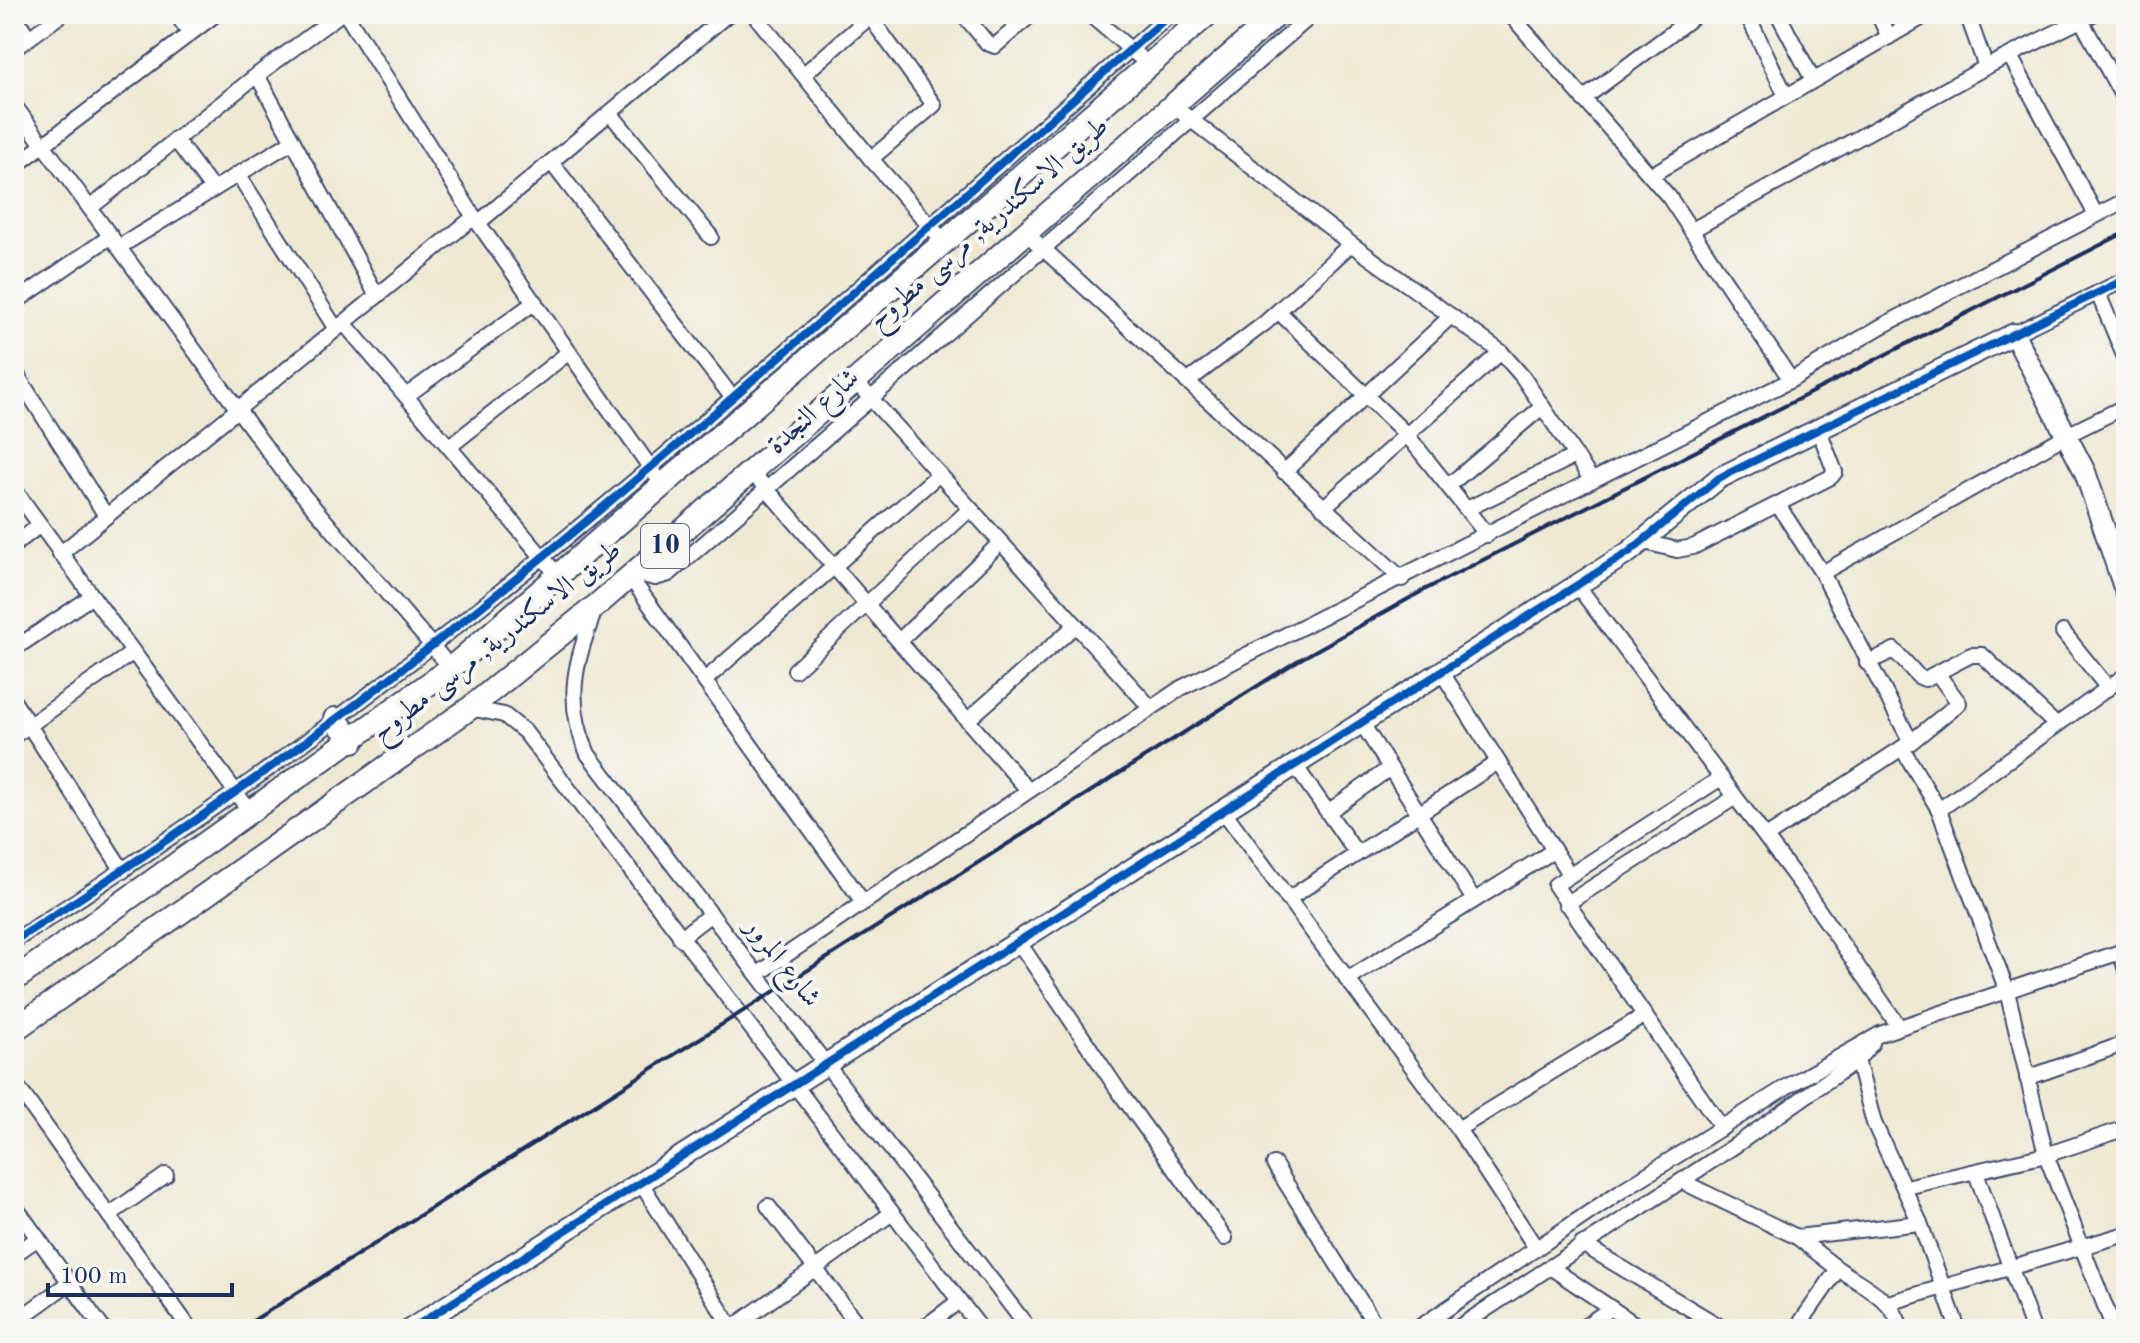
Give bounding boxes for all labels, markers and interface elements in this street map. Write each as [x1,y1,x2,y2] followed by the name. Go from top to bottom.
[862,111,1120,342] street label: طريق الاسكندرية, مرسى مطروح
[763,364,870,465] street label: شارع النجدة
[641,524,689,568] road number: 10
[366,535,633,755] street label: طريق الاسكندرية, مرسى مطروح
[731,911,825,1017] street label: شارع المرور
[48,1247,232,1297] scale bar
[60,1265,128,1289] text: 100 m

